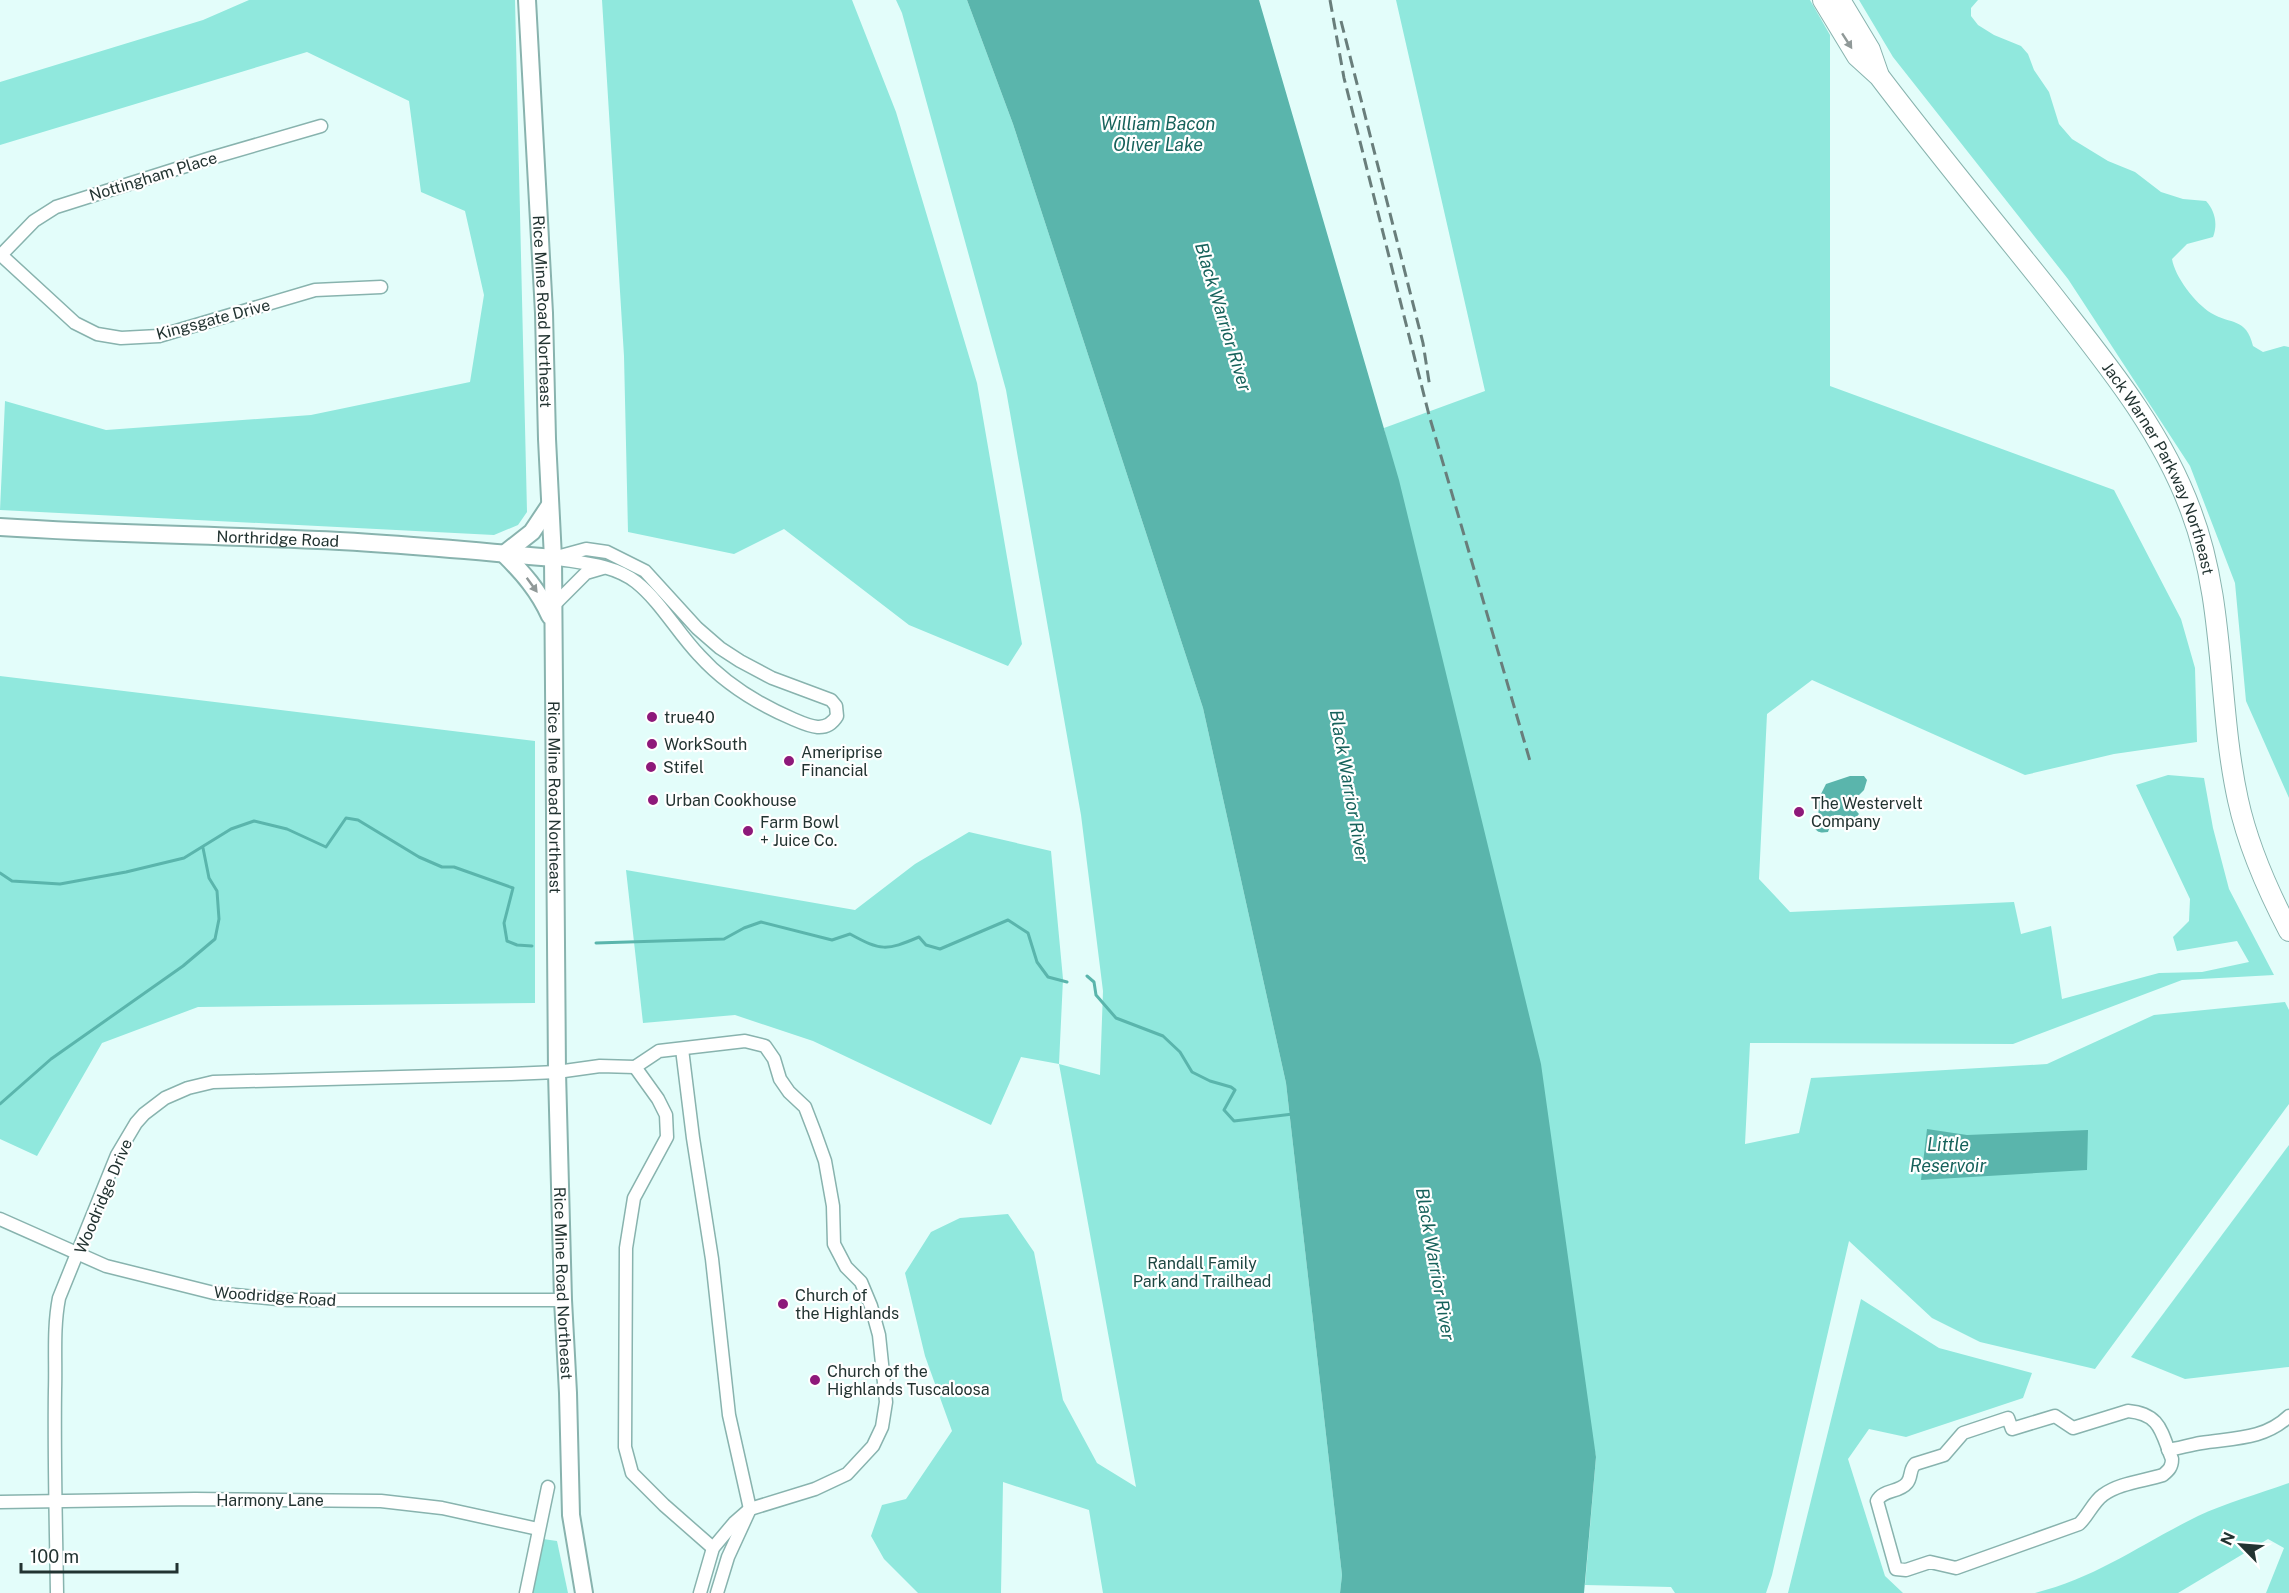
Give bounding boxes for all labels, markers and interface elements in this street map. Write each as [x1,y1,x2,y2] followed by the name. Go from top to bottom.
[1841,33,1852,49] one-way arrow
[1101,113,1215,155] water label: William Bacon Oliver Lake
[87,148,219,205] street label: Nottingham Place
[529,215,555,408] street label: Rice Mine Road Northeast
[1191,240,1256,394] water label: Black Warrior River
[154,295,272,344] street label: Kingsgate Drive
[2098,358,2218,576] street label: Jack Warner Parkway Northeast
[216,527,340,551] street label: Northridge Road
[526,576,538,592] one-way arrow
[544,701,565,894] street label: Rice Mine Road Northeast
[664,708,715,727] place label: true40
[1326,708,1373,864] water label: Black Warrior River
[645,710,659,724] marker: true40
[664,735,747,754] place label: WorkSouth
[645,737,659,751] marker: WorkSouth
[801,743,883,780] place label: Ameriprise Financial
[782,754,796,768] marker: Ameriprise Financial
[663,758,704,777] place label: Stifel
[644,760,658,774] marker: Stifel
[665,791,797,810] place label: Urban Cookhouse
[646,793,660,807] marker: Urban Cookhouse
[1811,794,1923,831] place label: The Westervelt Company
[1792,805,1806,819] marker: The Westervelt Company
[760,813,839,850] place label: Farm Bowl + Juice Co.
[741,824,755,838] marker: Farm Bowl + Juice Co.
[1910,1134,1986,1176] water label: Little Reservoir
[71,1136,136,1256] street label: Woodridge Drive
[1412,1186,1459,1342] water label: Black Warrior River
[550,1187,576,1380] street label: Rice Mine Road Northeast
[1133,1254,1271,1291] park label: Randall Family Park and Trailhead
[213,1283,337,1310] street label: Woodridge Road
[795,1286,899,1323] place label: Church of the Highlands
[776,1297,790,1311] marker: Church of the Highlands
[827,1362,990,1399] place label: Church of the Highlands Tuscaloosa
[808,1373,822,1387] marker: Church of the Highlands Tuscaloosa
[216,1491,324,1510] street label: Harmony Lane
[2211,1515,2271,1575] north arrow
[2217,1529,2239,1549] text: N
[21,1536,177,1574] scale bar
[30,1546,79,1567] text: 100 m

